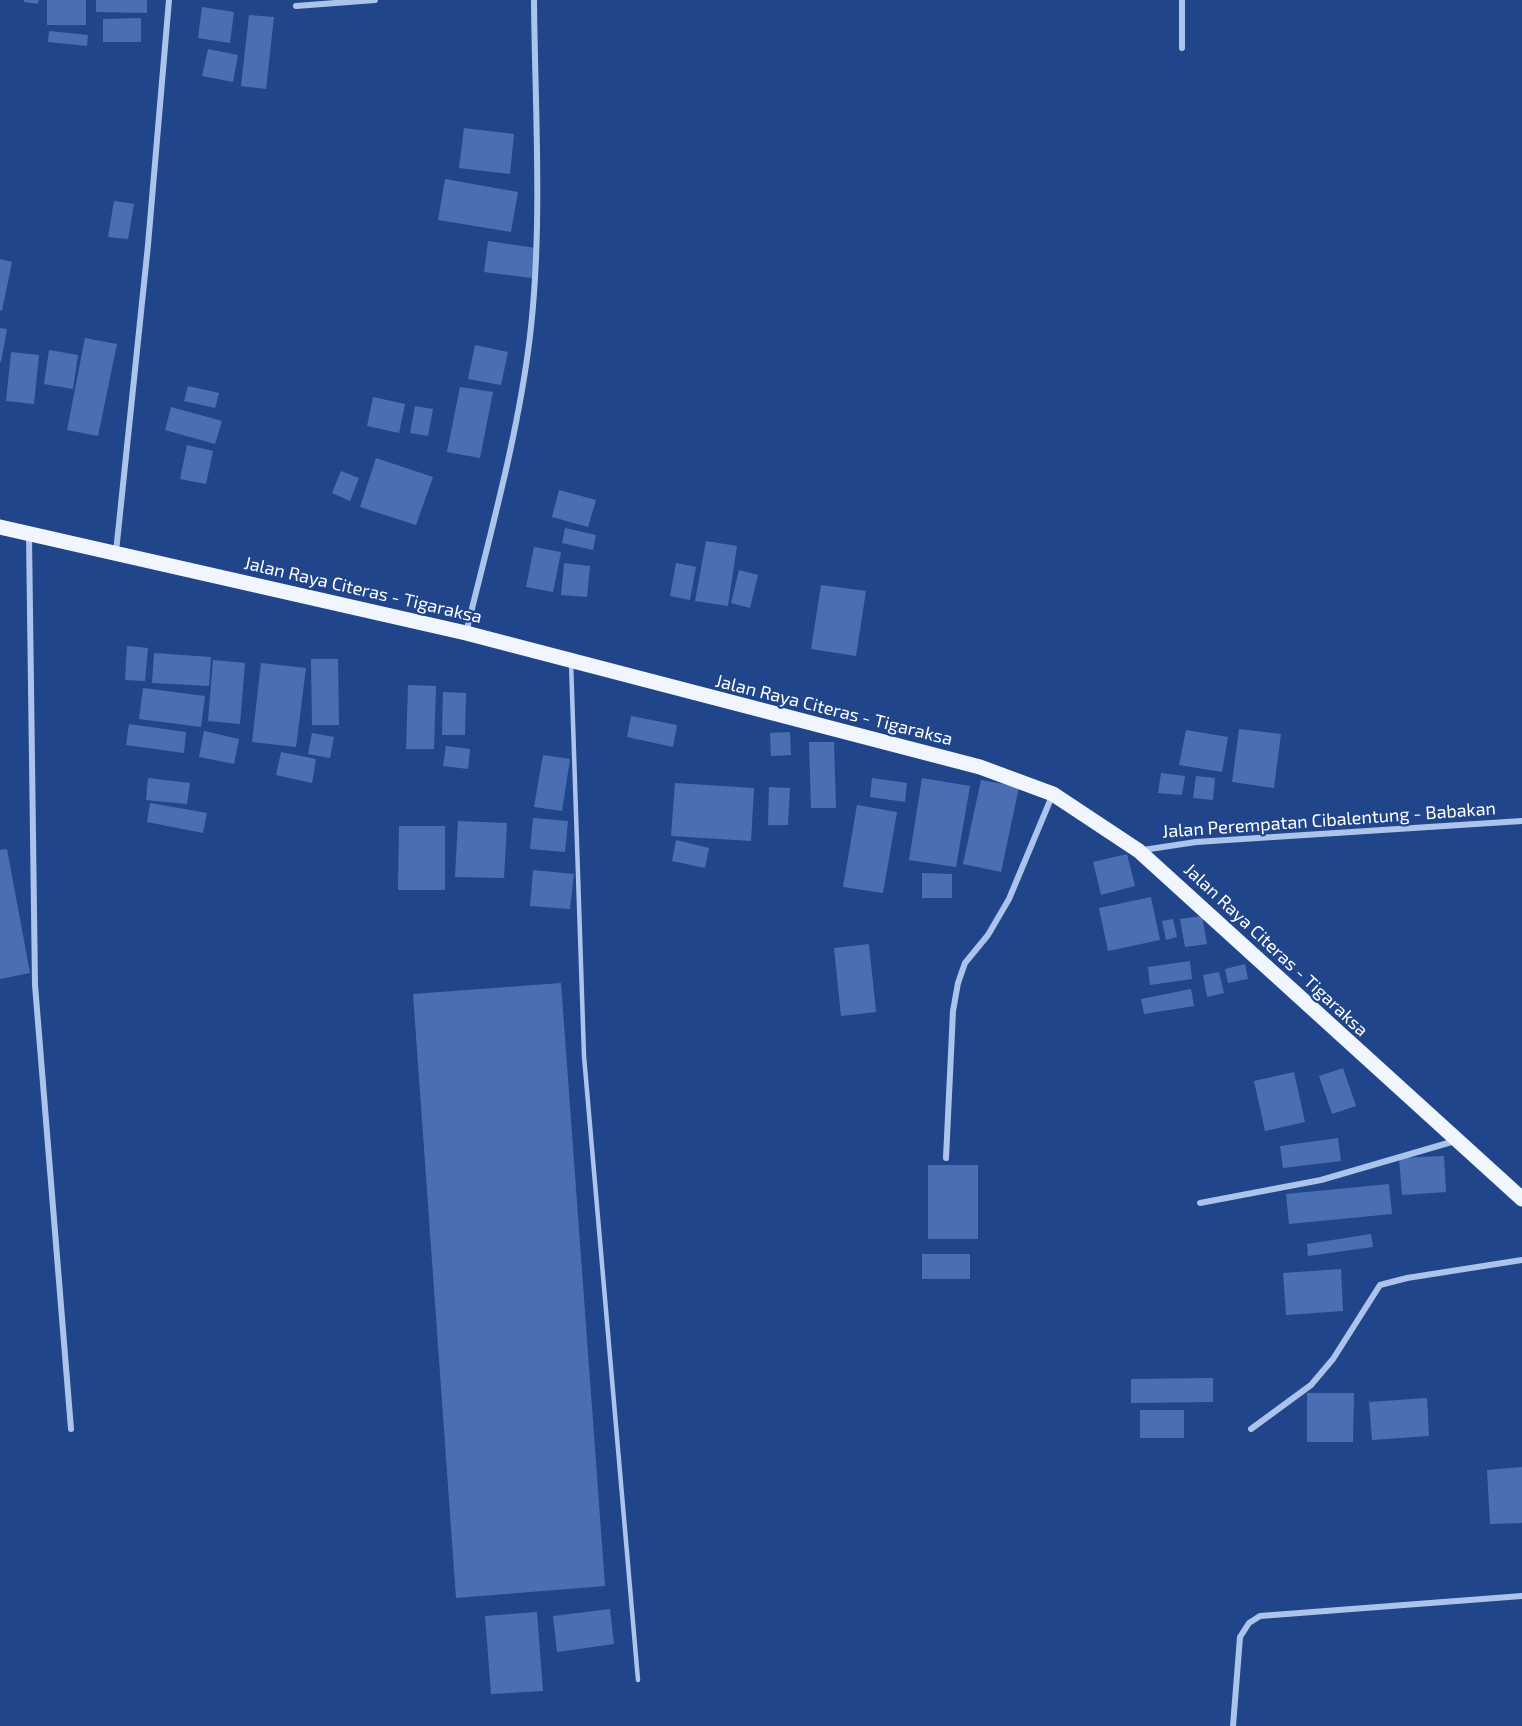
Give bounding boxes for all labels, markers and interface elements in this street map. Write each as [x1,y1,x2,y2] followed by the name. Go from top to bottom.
[242,552,484,628] street label: Jalan Raya Citeras - Tigaraksa
[713,670,955,750] street label: Jalan Raya Citeras - Tigaraksa
[1161,798,1497,842] street label: Jalan Perempatan Cibalentung - Babakan
[1180,859,1372,1041] street label: Jalan Raya Citeras - Tigaraksa

